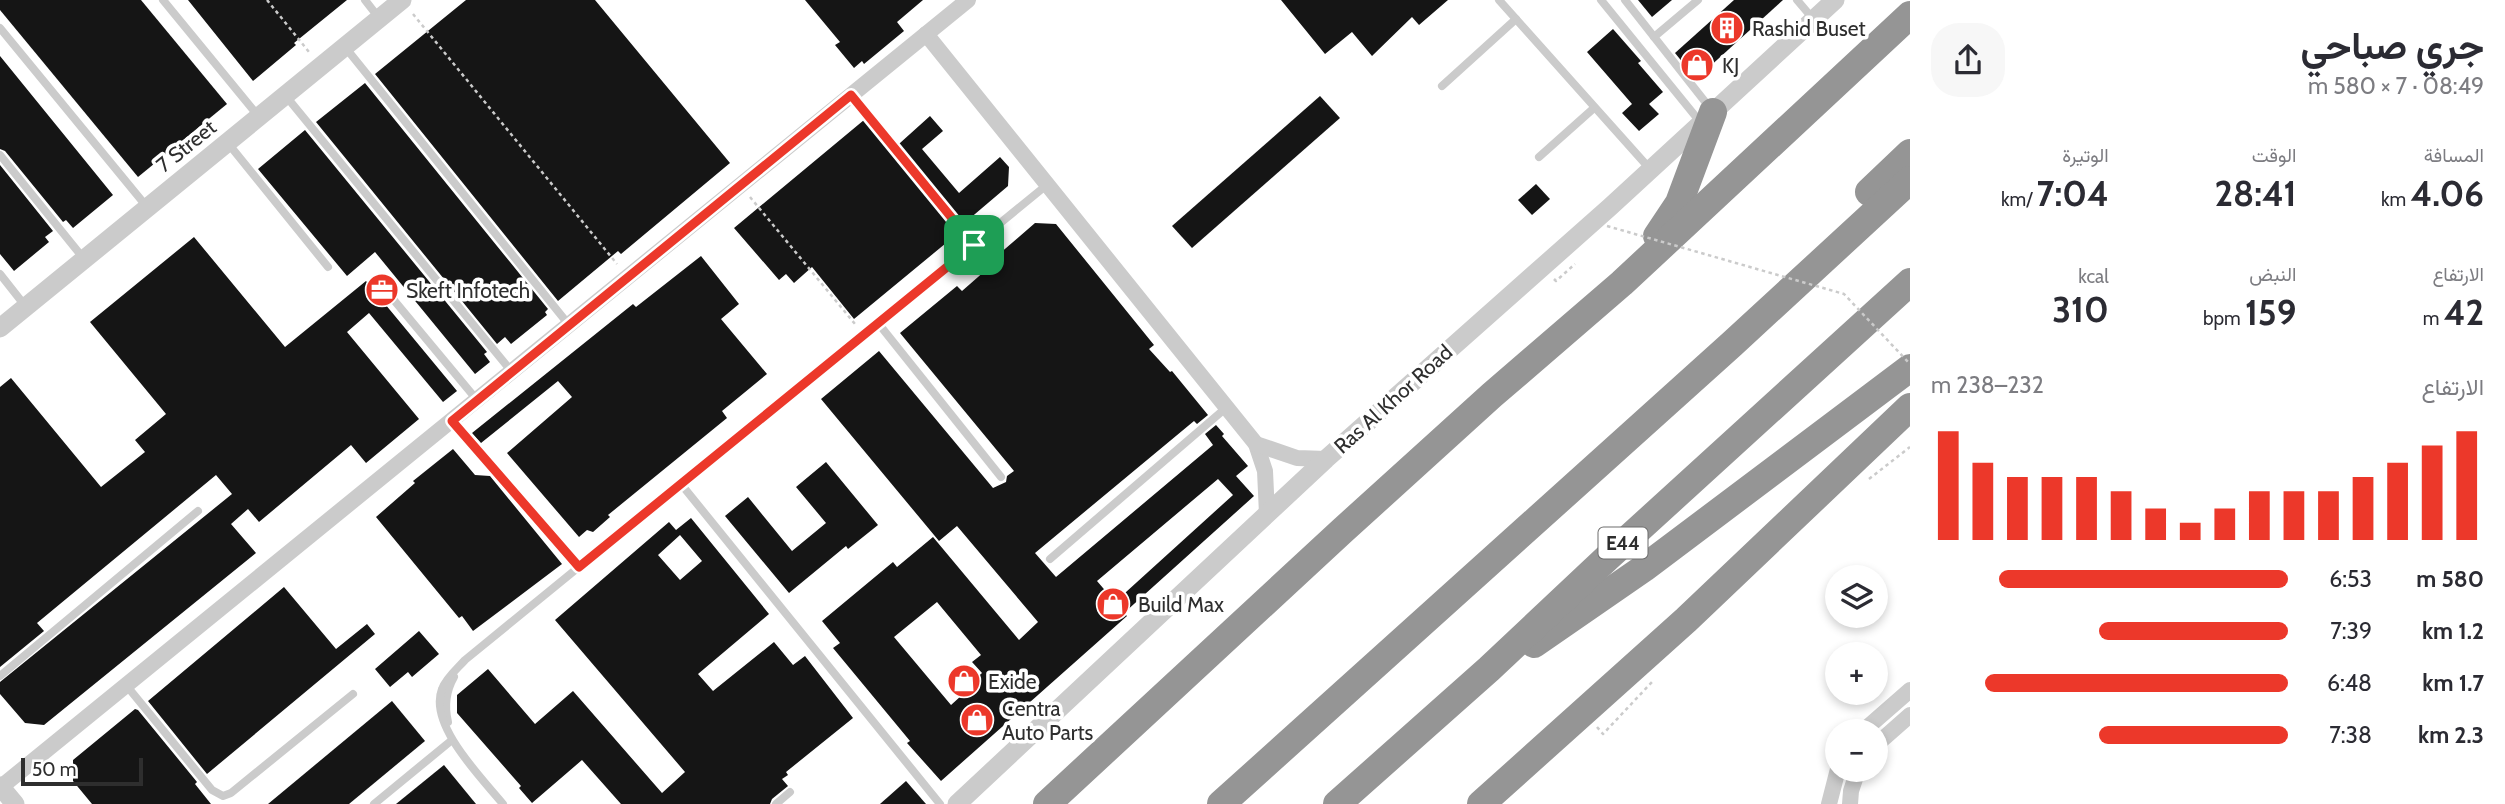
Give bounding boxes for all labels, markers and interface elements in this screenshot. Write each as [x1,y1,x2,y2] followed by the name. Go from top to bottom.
[1708,9,1746,47] building icon: Rashid Buset
[1752,16,1866,41] place label: Rashid Buset
[2300,22,2484,69] text: جري صباحي
[1931,23,2005,97] button: share
[1678,46,1716,84] shop icon: KJ
[1722,53,1739,78] place label: KJ
[2308,72,2484,100] text: 08:49 · 7 × 580 m
[151,114,221,178] street label: 7 Street
[2062,144,2109,167] text: الوتيرة
[2252,144,2296,167] text: الوقت
[2424,144,2484,167] text: المسافة
[2037,172,2109,215] text: 7:04
[2215,172,2296,215] text: 28:41
[2410,172,2484,215] text: 4.06
[2001,188,2037,211] text: /km
[2381,188,2410,211] text: km
[944,215,1004,275] pin
[955,226,993,264] icon: arrive
[2249,263,2296,286] text: النبض
[2432,263,2484,286] text: الارتفاع
[2078,265,2109,288] text: kcal
[363,271,401,309] office icon: Skeft Infotech
[406,278,530,303] place label: Skeft Infotech
[2052,288,2109,331] text: 310
[2245,291,2296,334] text: 159
[2444,291,2484,334] text: 42
[2203,307,2245,330] text: bpm
[2423,307,2444,330] text: m
[1329,339,1457,459] street label: Ras Al Khor Road
[1931,371,2044,399] text: 232–238 m
[2422,373,2484,401] text: الارتفاع
[1598,528,1648,558] road number: E44
[1825,565,1888,782] map controls
[1825,565,1888,628] button: layers
[2329,565,2372,593] text: 6:53
[2416,565,2484,593] text: 580 m
[1094,585,1132,623] shop icon: Build Max
[1138,592,1224,617] place label: Build Max
[2330,617,2372,645] text: 7:39
[2422,617,2484,645] text: 1.2 km
[1825,642,1888,705] button: +
[945,662,983,700] shop icon: Exide
[988,669,1037,694] place label: Exide
[2327,669,2372,697] text: 6:48
[2422,669,2484,697] text: 1.7 km
[1002,696,1093,745] place label: Centra Auto Parts
[958,701,996,739] shop icon: Centra Auto Parts
[1825,719,1888,782] button: −
[2329,721,2372,749] text: 7:38
[2418,721,2484,749] text: 2.3 km
[21,755,144,787] scale bar
[32,758,76,781] text: 50 m

